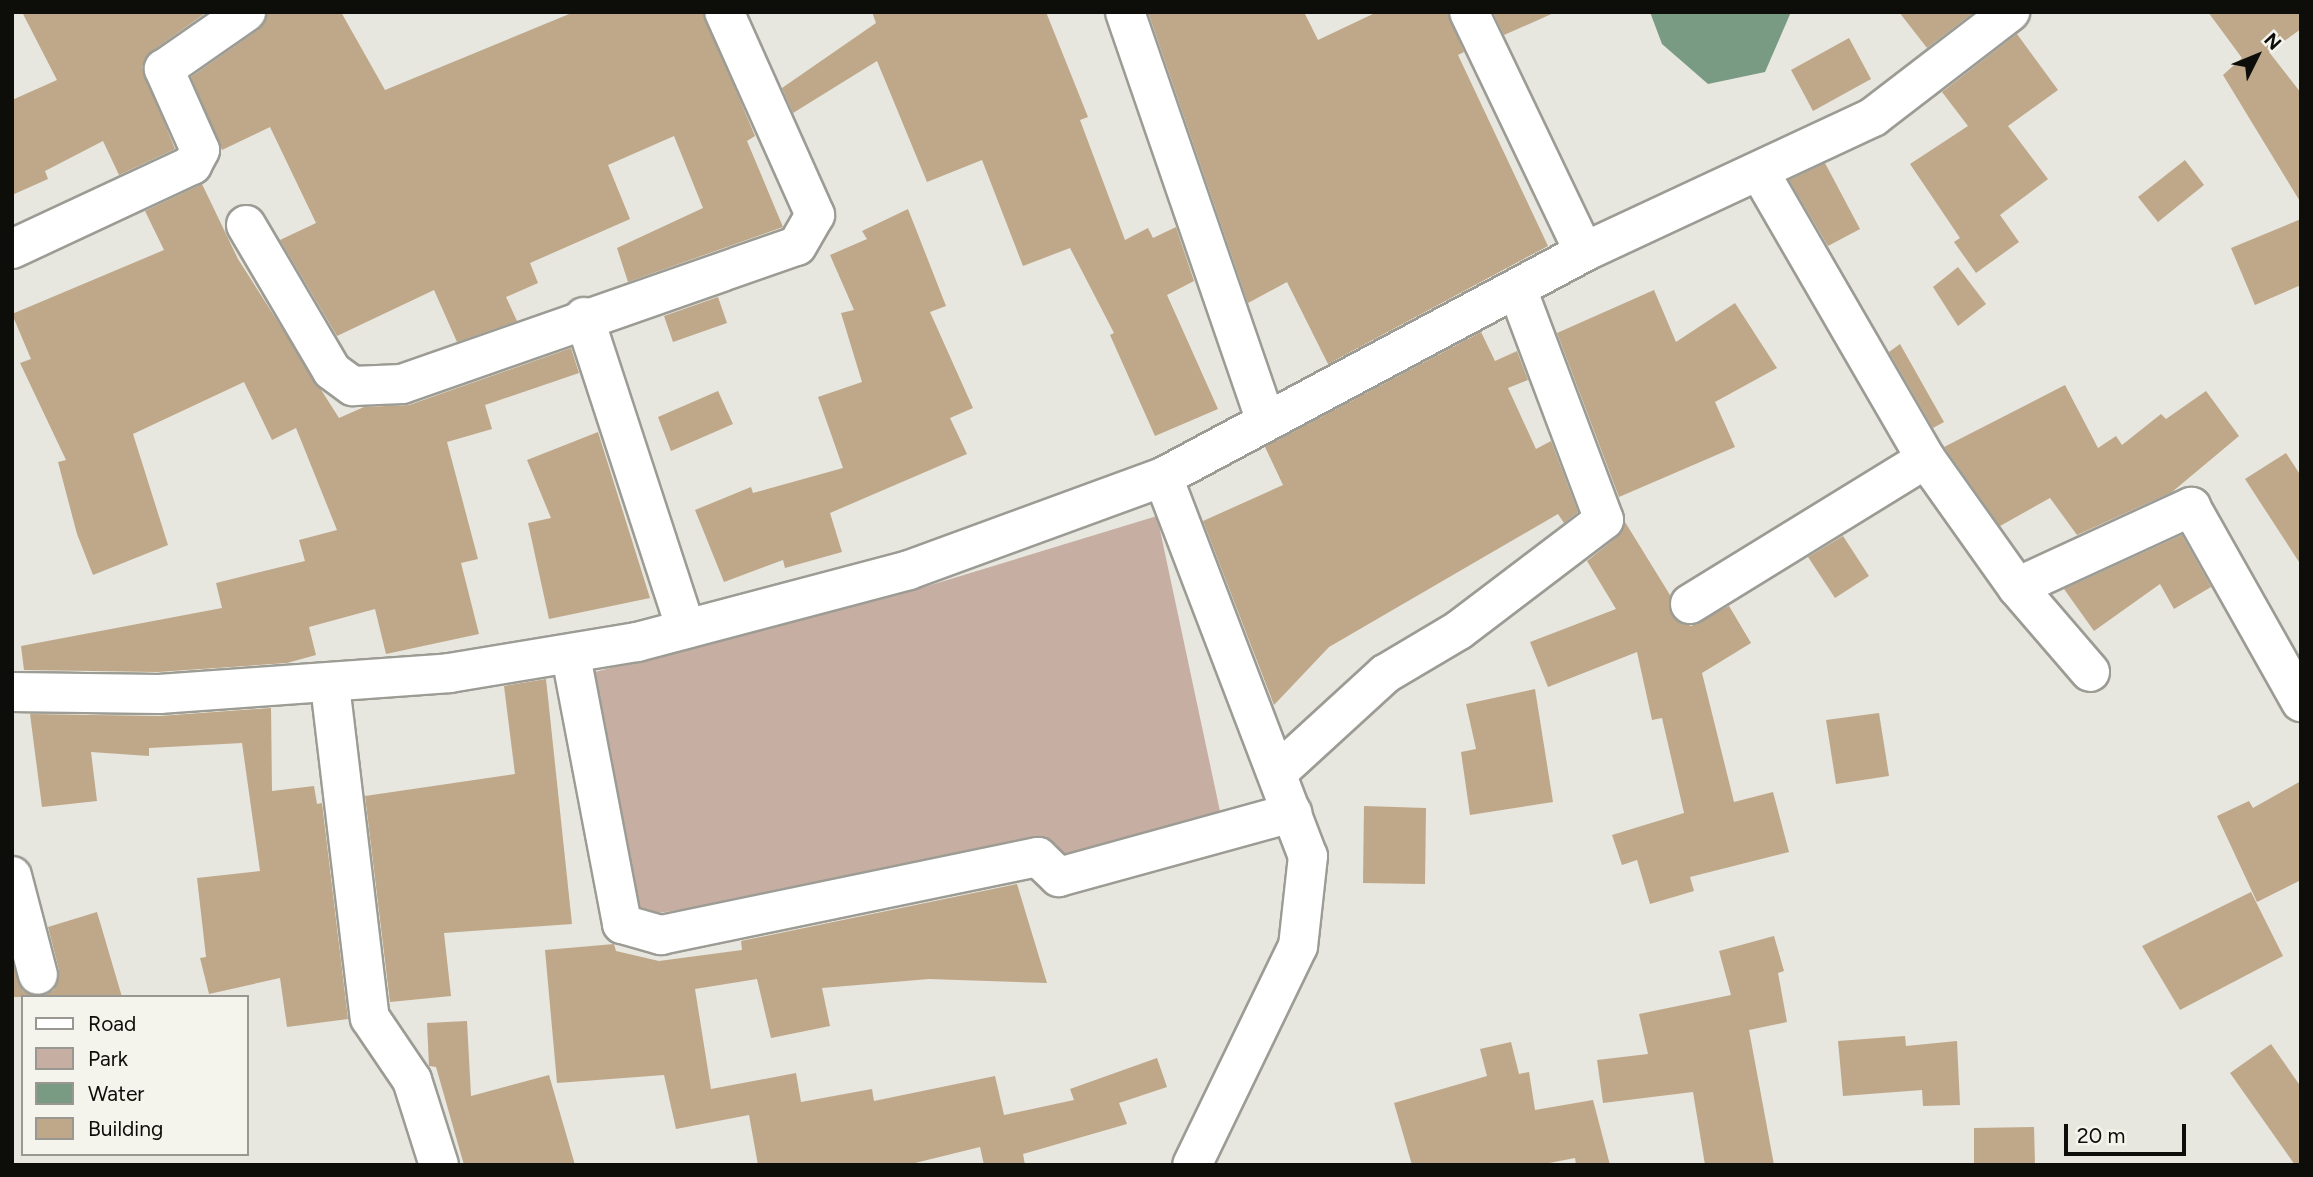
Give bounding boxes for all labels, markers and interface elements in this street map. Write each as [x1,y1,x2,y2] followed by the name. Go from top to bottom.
[2222,21,2292,91] north arrow
[2259,28,2286,55] text: N
[21,995,248,1156] legend
[88,1011,136,1036] text: Road
[88,1046,128,1071] text: Park
[88,1081,144,1106] text: Water
[2068,1110,2190,1154] scale bar
[88,1116,163,1141] text: Building
[2077,1123,2125,1148] text: 20 m

